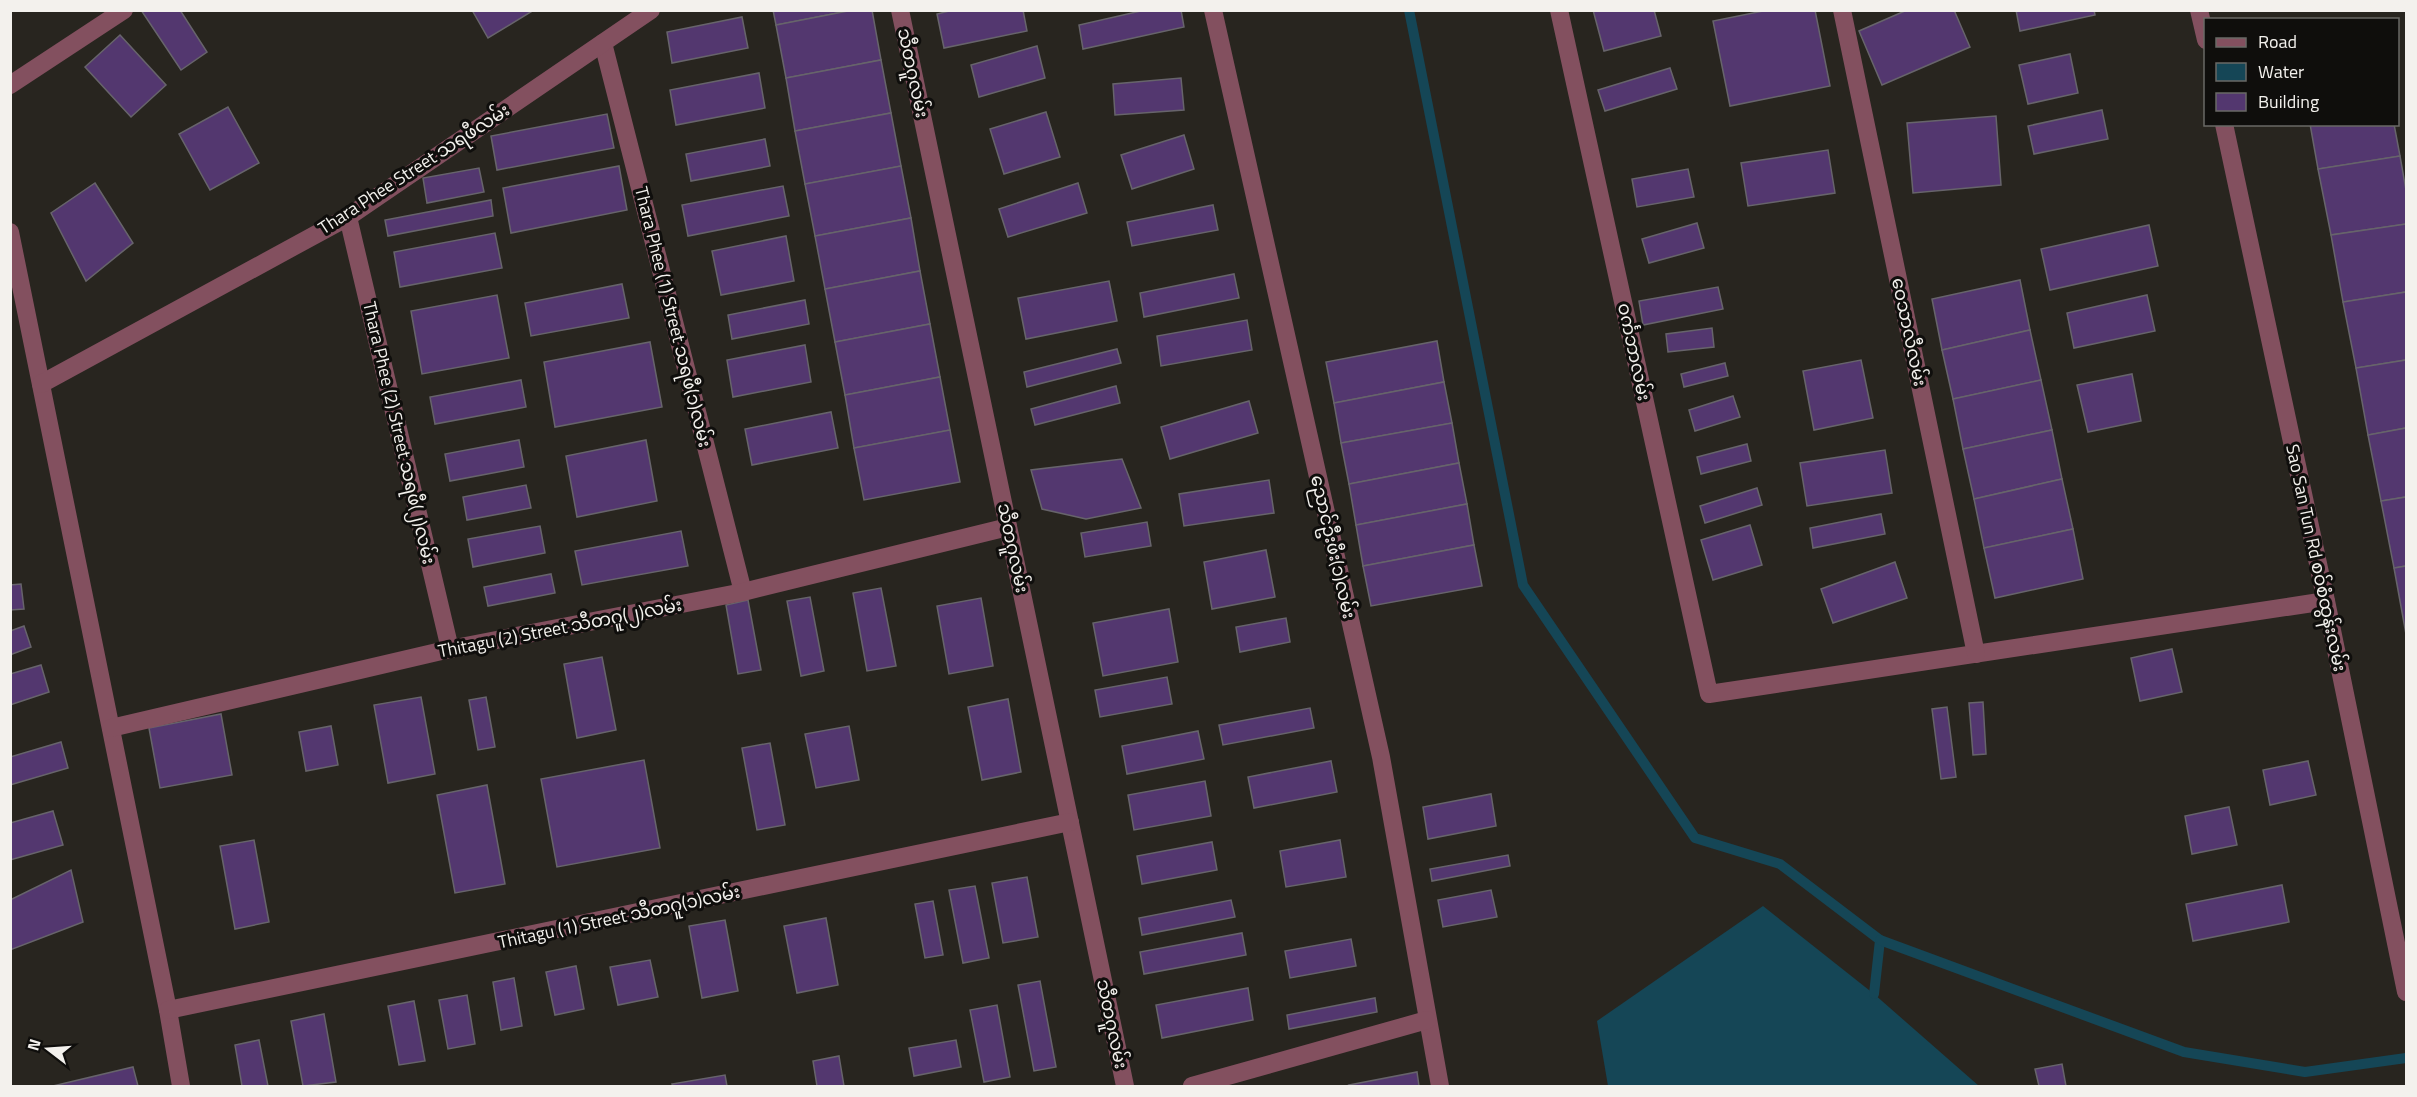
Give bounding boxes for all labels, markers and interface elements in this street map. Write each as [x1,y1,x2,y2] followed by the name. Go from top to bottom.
[2204,18,2399,126] legend
[889,25,936,121] street label: သီတဂူလမ်း
[2258,28,2297,55] text: Road
[2258,58,2304,85] text: Water
[2258,88,2319,115] text: Building
[313,96,516,242] street label: Thara Phee Street သရဖီလမ်း
[626,184,719,451] street label: Thara Phee (1) Street သရဖီ(၁)လမ်း
[1885,275,1934,389] street label: ဝေသာလီလမ်း
[354,299,443,567] street label: Thara Phee (2) Street သရဖီ(၂)လမ်း
[1611,300,1658,403] street label: ဝင်္ကဘာလမ်း
[2277,442,2354,675] street label: Sao San Tun Rd စဝ်စံထွန်းလမ်း
[1302,472,1363,622] street label: ညောင်ဦးဖီး(၁)လမ်း
[989,500,1036,596] street label: သီတဂူလမ်း
[436,591,685,666] street label: Thitagu (2) Street သီတဂူ(၂)လမ်း
[495,878,743,957] street label: Thitagu (1) Street သီတဂူ(၁)လမ်း
[1088,976,1135,1072] street label: သီတဂူလမ်း
[18,1019,78,1079] north arrow
[21,1036,47,1053] text: N

